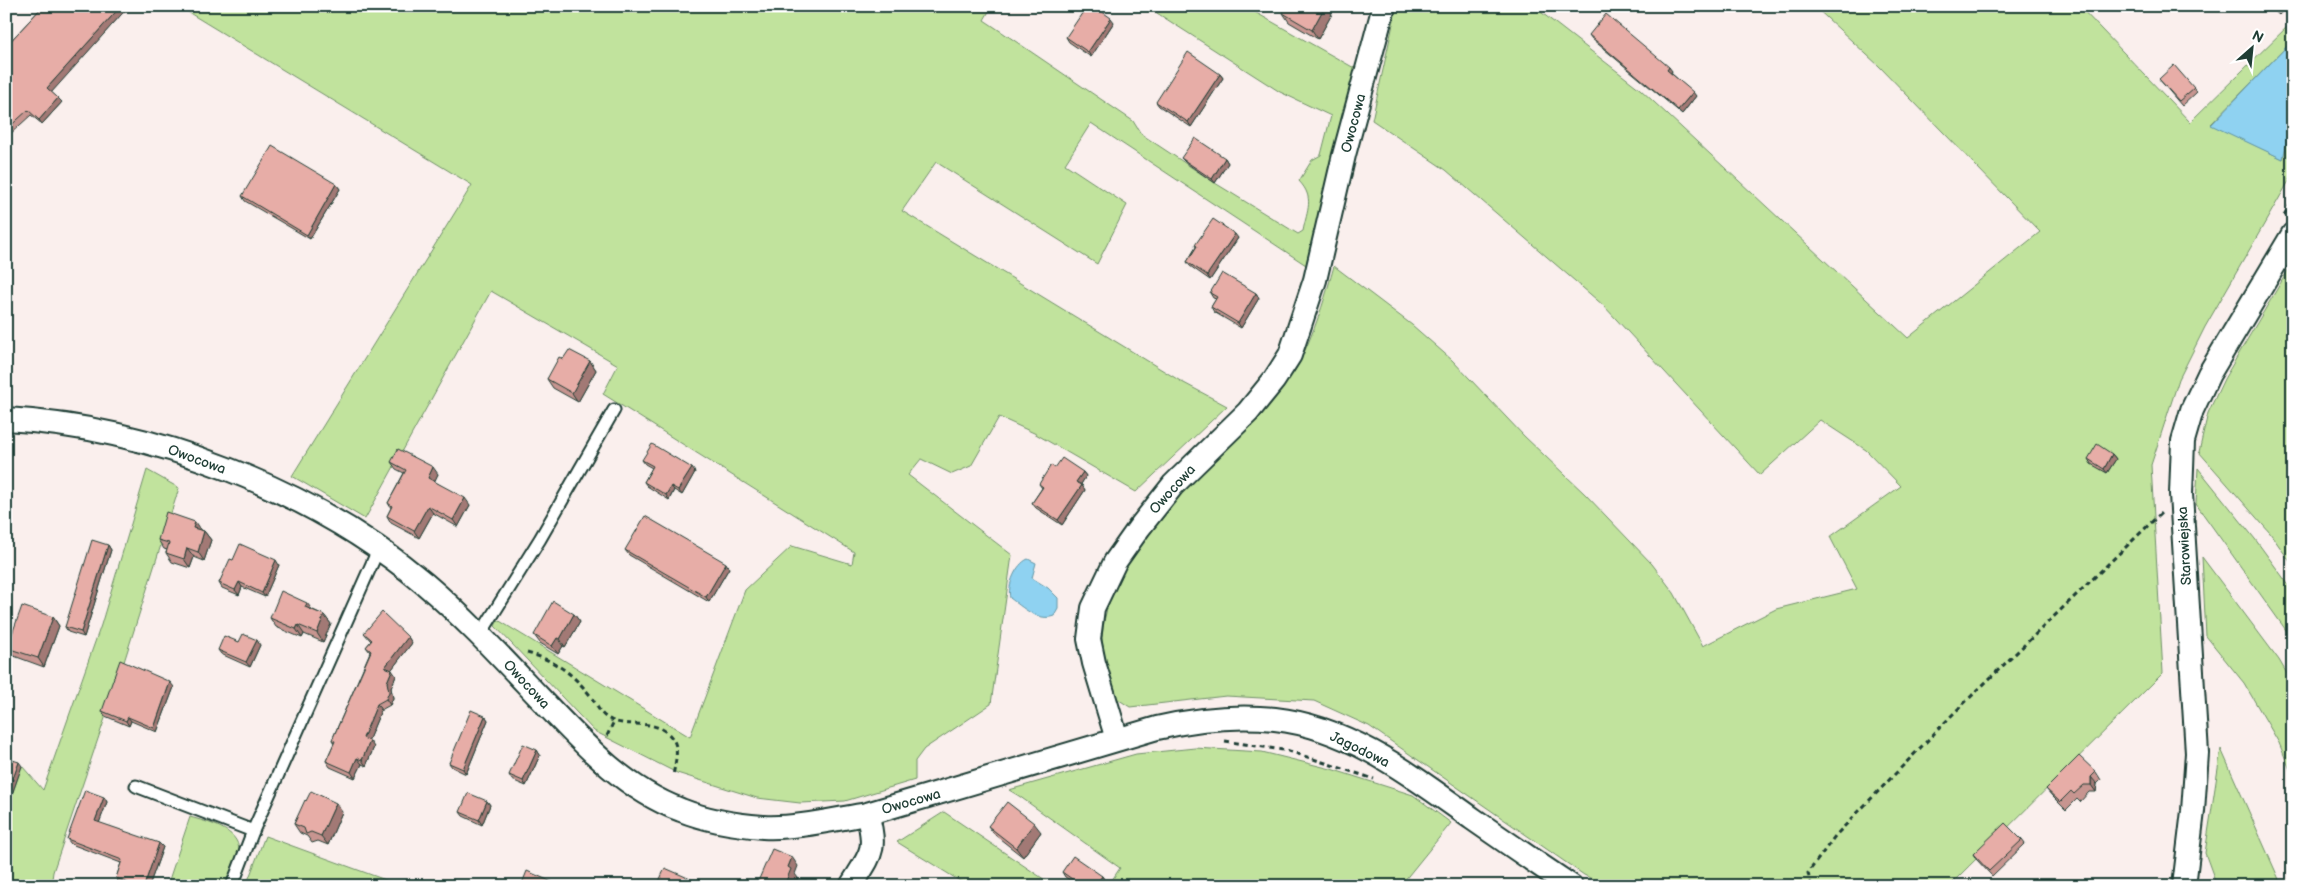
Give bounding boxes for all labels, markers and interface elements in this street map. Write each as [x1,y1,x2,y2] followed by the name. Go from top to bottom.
[2226,22,2276,72] north arrow
[2249,27,2266,47] text: N
[1337,92,1370,155] street label: Owocowa
[166,441,228,478] street label: Owocowa
[1146,461,1199,517] street label: Owocowa
[2174,506,2195,586] street label: Starowiejska
[500,656,554,712] street label: Owocowa
[1327,728,1392,771] street label: Jagodowa
[880,785,943,818] street label: Owocowa

